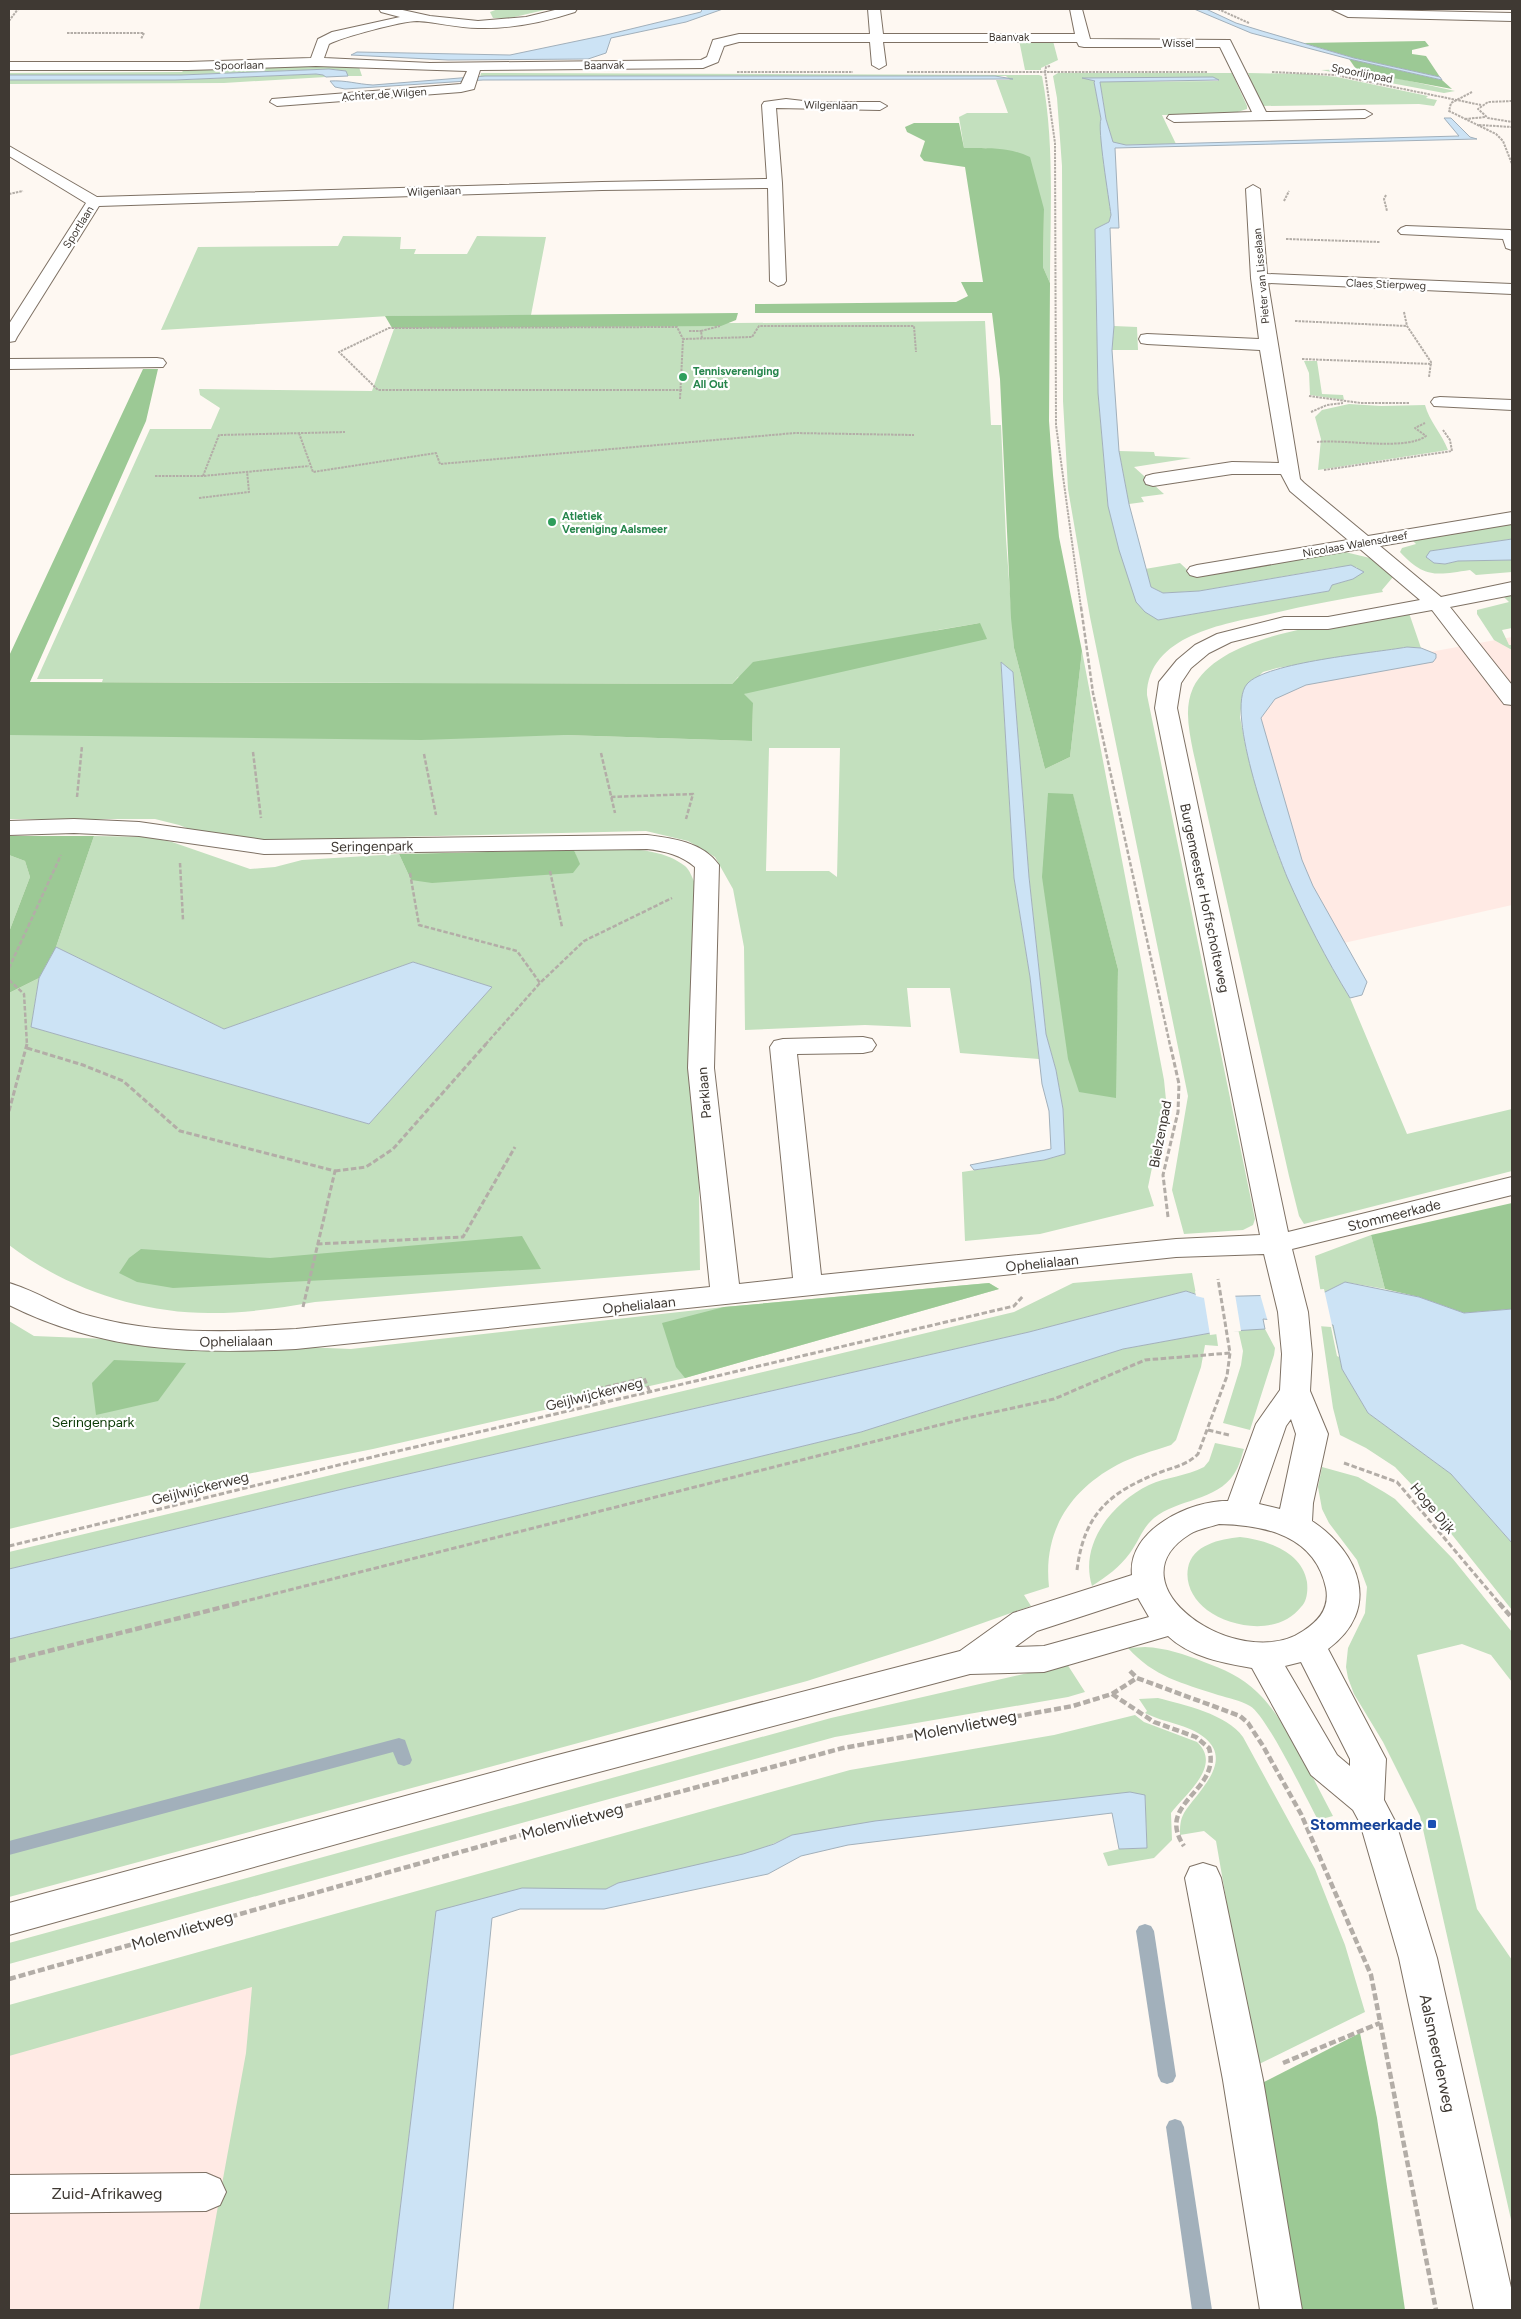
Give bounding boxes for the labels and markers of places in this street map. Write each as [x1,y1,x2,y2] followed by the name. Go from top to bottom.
[693,365,779,391] place label: Tennisvereniging All Out
[677,371,689,383] marker: Tennisvereniging All Out
[562,510,668,536] place label: Atletiek Vereniging Aalsmeer
[546,516,558,528] marker: Atletiek Vereniging Aalsmeer
[1310,1815,1422,1834] place label: Stommeerkade
[1426,1818,1438,1830] marker: Stommeerkade

